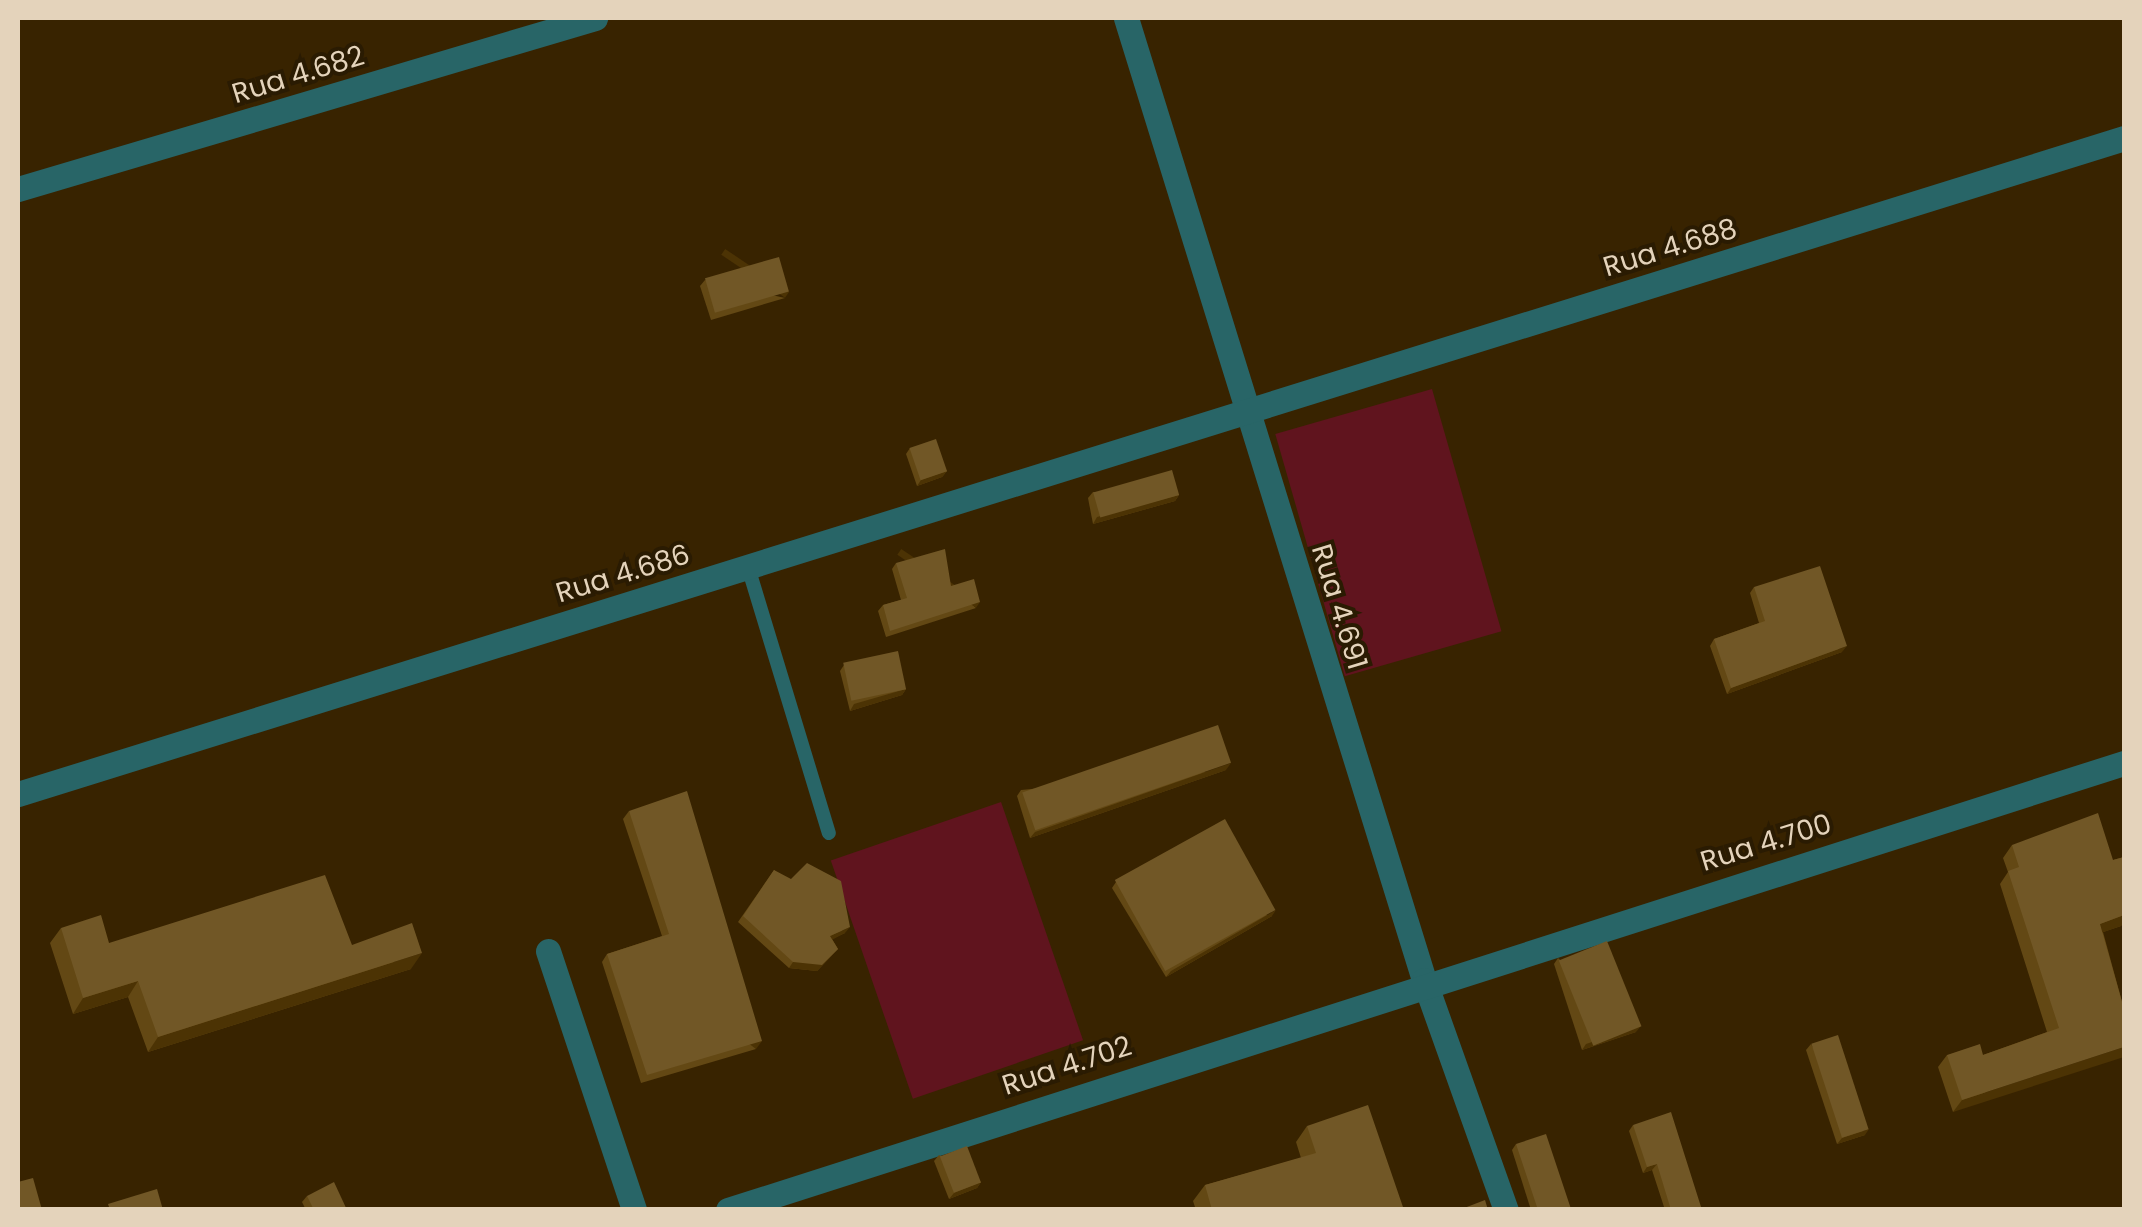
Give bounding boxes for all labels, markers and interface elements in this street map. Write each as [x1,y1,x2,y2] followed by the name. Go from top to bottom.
[228,39,368,111] street label: Rua 4.682
[1599,212,1741,284] street label: Rua 4.688
[552,538,694,610] street label: Rua 4.686
[1304,540,1374,674] street label: Rua 4.691
[1696,807,1836,879] street label: Rua 4.700
[998,1029,1136,1103] street label: Rua 4.702

